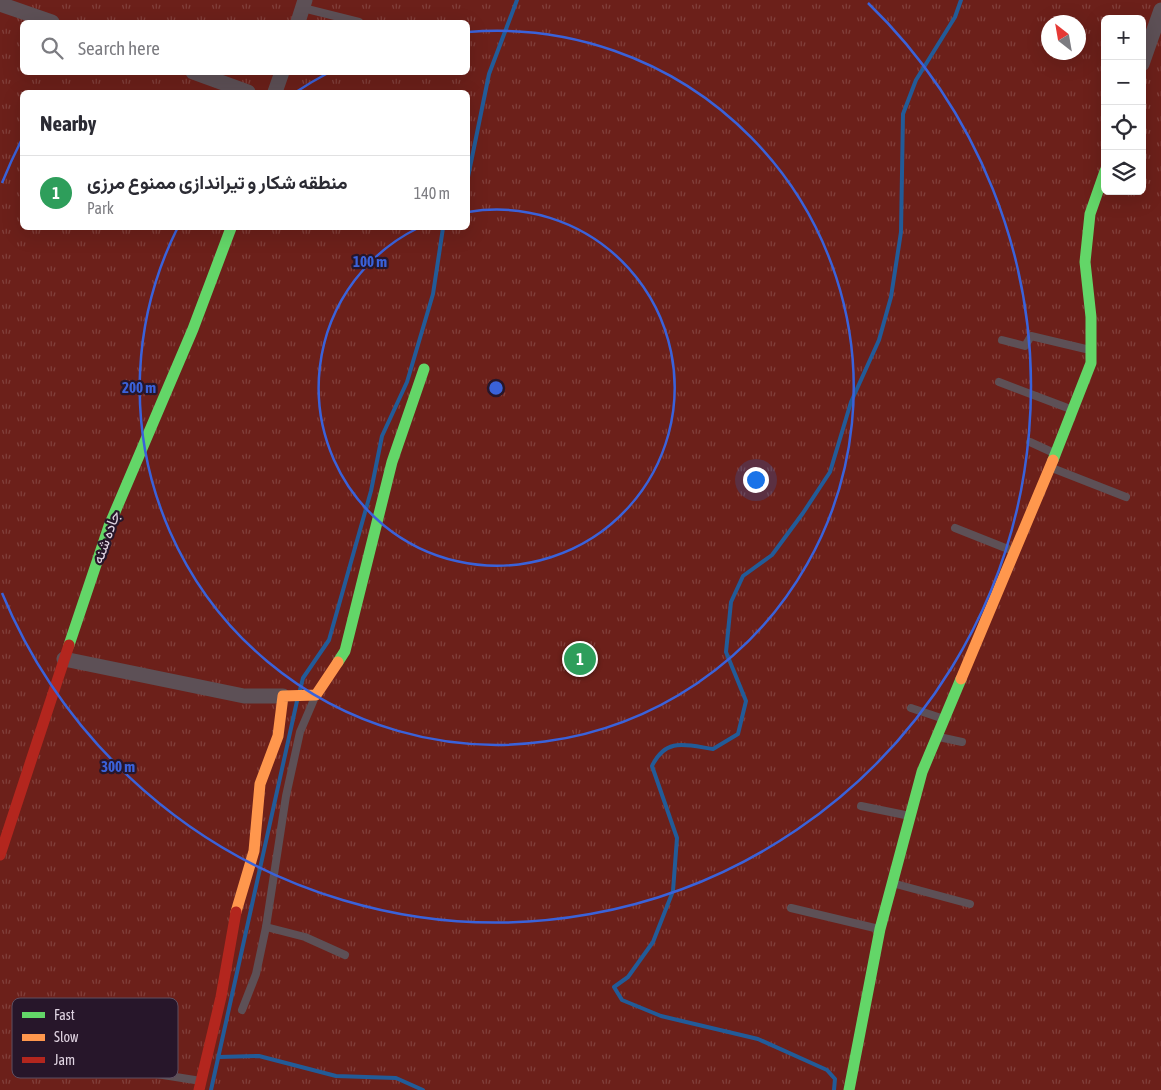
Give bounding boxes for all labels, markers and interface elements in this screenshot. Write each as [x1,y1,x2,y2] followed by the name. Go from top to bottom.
[1041,15,1086,60] north arrow
[1101,15,1146,195] map controls
[1101,15,1146,60] button: +
[20,20,470,75] search box
[38,34,66,62] icon: search
[78,37,160,59] text: Search here
[1101,60,1146,105] button: −
[1101,105,1146,150] button: locate
[40,111,96,135] text: Nearby
[1101,150,1146,195] button: layers
[87,171,348,193] text: منطقه شکار و تیراندازی ممنوع مرزی
[52,184,60,202] text: 1
[414,184,450,202] text: 140 m
[87,199,114,217] text: Park
[353,253,387,270] text: 100 m
[122,379,156,396] text: 200 m
[487,379,505,397] centre of rings
[743,467,769,493] your location
[89,508,124,566] street label: جاده شنه
[564,640,596,678] pin: 1
[101,758,135,775] text: 300 m
[12,998,178,1078] legend
[54,1007,75,1023] text: Fast
[54,1029,79,1045] text: Slow
[54,1052,75,1068] text: Jam

